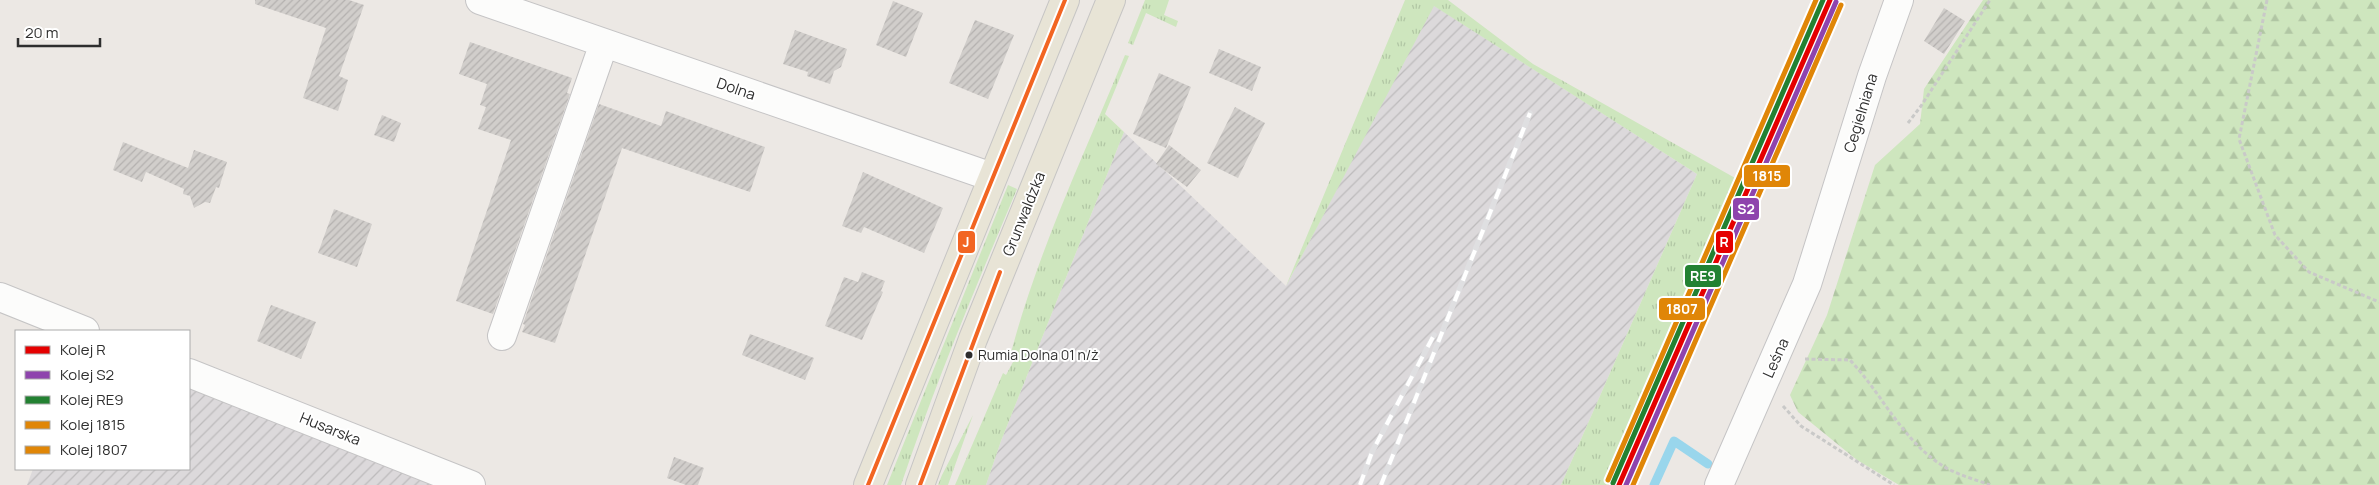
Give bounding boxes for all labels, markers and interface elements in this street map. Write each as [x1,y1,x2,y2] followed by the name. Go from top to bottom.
[18,15,100,47] scale bar
[25,22,58,43] text: 20 m
[1838,71,1883,155] street label: Cegielniana
[714,72,758,105] street label: Dolna
[1743,164,1791,188] line badge: 1815
[1752,166,1782,185] text: 1815
[997,168,1050,259] street label: Grunwaldzka
[1732,197,1760,221] line badge: S2
[1737,199,1755,218] text: S2
[957,230,976,254] line badge: J
[1715,230,1734,254] line badge: R
[962,232,970,251] text: J
[1719,232,1729,251] text: R
[1684,264,1722,288] line badge: RE9
[1690,266,1716,285] text: RE9
[1658,297,1706,321] line badge: 1807
[1666,299,1698,318] text: 1807
[15,330,190,470] legend
[1758,335,1794,381] street label: Leśna
[60,339,106,360] text: Kolej R
[978,345,1099,364] place label: Rumia Dolna 01 n/ż
[964,350,974,360] marker: Rumia Dolna 01 n/ż
[60,364,114,385] text: Kolej S2
[60,389,124,410] text: Kolej RE9
[297,407,364,450] street label: Husarska
[60,414,125,435] text: Kolej 1815
[60,439,127,460] text: Kolej 1807

